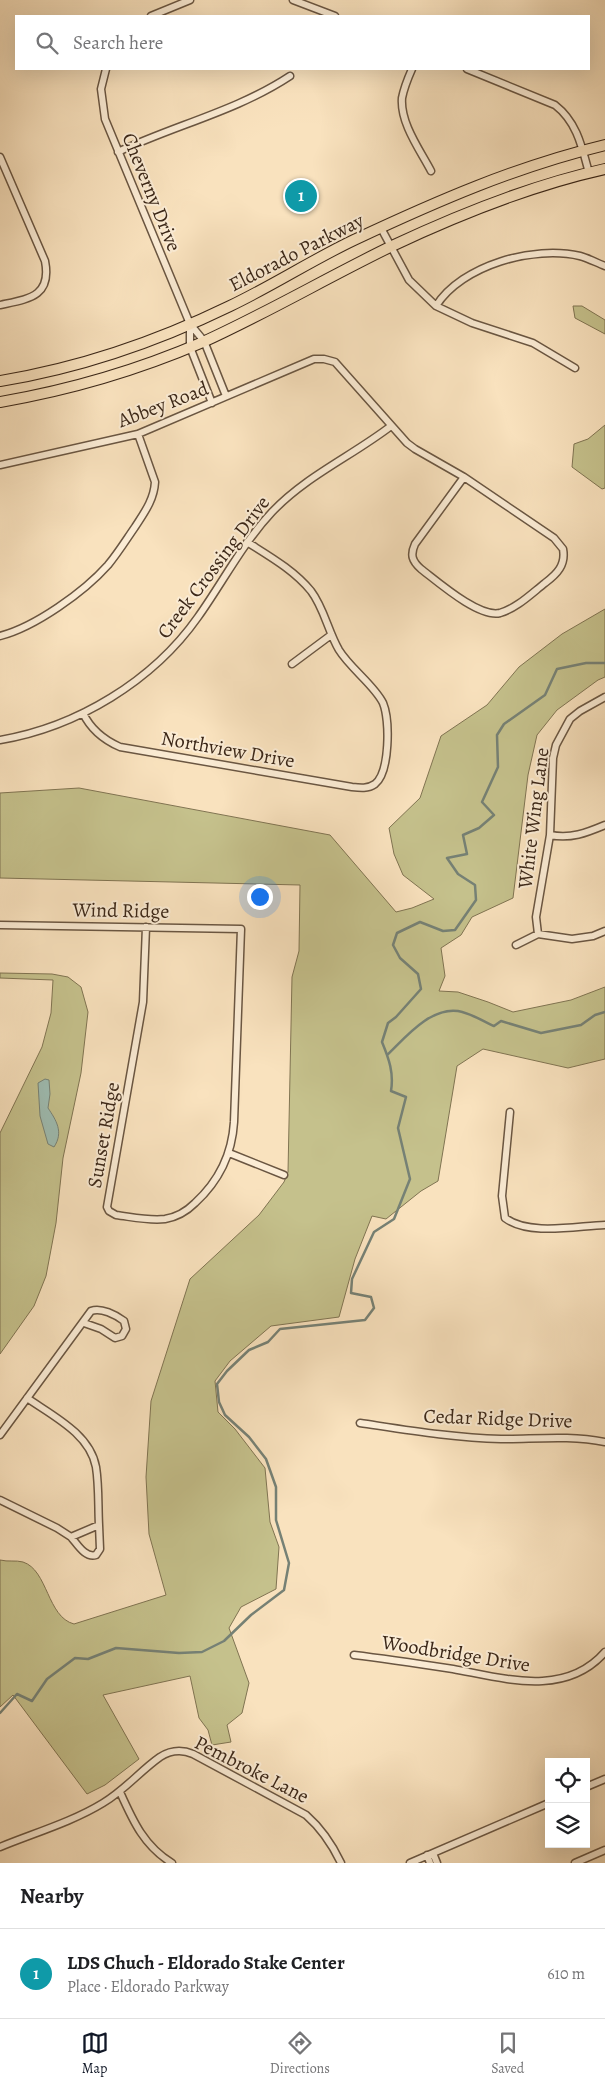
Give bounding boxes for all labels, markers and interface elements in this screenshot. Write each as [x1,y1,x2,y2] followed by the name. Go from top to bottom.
[15,15,590,70] search box
[33,29,61,57] icon: search
[73,30,163,56] text: Search here
[115,129,188,256] street label: Cheverny Drive
[285,177,317,215] pin: 1
[224,206,369,298] street label: Eldorado Parkway
[113,375,213,434] street label: Abbey Road
[151,490,276,644] street label: Creek Crossing Drive
[159,724,297,775] street label: Northview Drive
[511,746,556,891] street label: White Wing Lane
[247,884,273,910] your location
[71,896,170,925] street label: Wind Ridge
[81,1080,126,1190] street label: Sunset Ridge
[423,1402,573,1435] street label: Cedar Ridge Drive
[379,1628,532,1679] street label: Woodbridge Drive
[190,1729,314,1810] street label: Pembroke Lane
[545,1758,590,1848] map controls
[545,1758,590,1803] button: locate
[545,1803,590,1848] button: layers
[20,1882,83,1910] text: Nearby
[67,1950,345,1976] text: LDS Chuch - Eldorado Stake Center
[33,1963,39,1985] text: 1
[547,1963,585,1985] text: 610 m
[67,1976,229,1998] text: Place · Eldorado Parkway
[81,2029,109,2078] tab: Map
[270,2029,330,2078] tab: Directions
[491,2029,524,2078] tab: Saved

